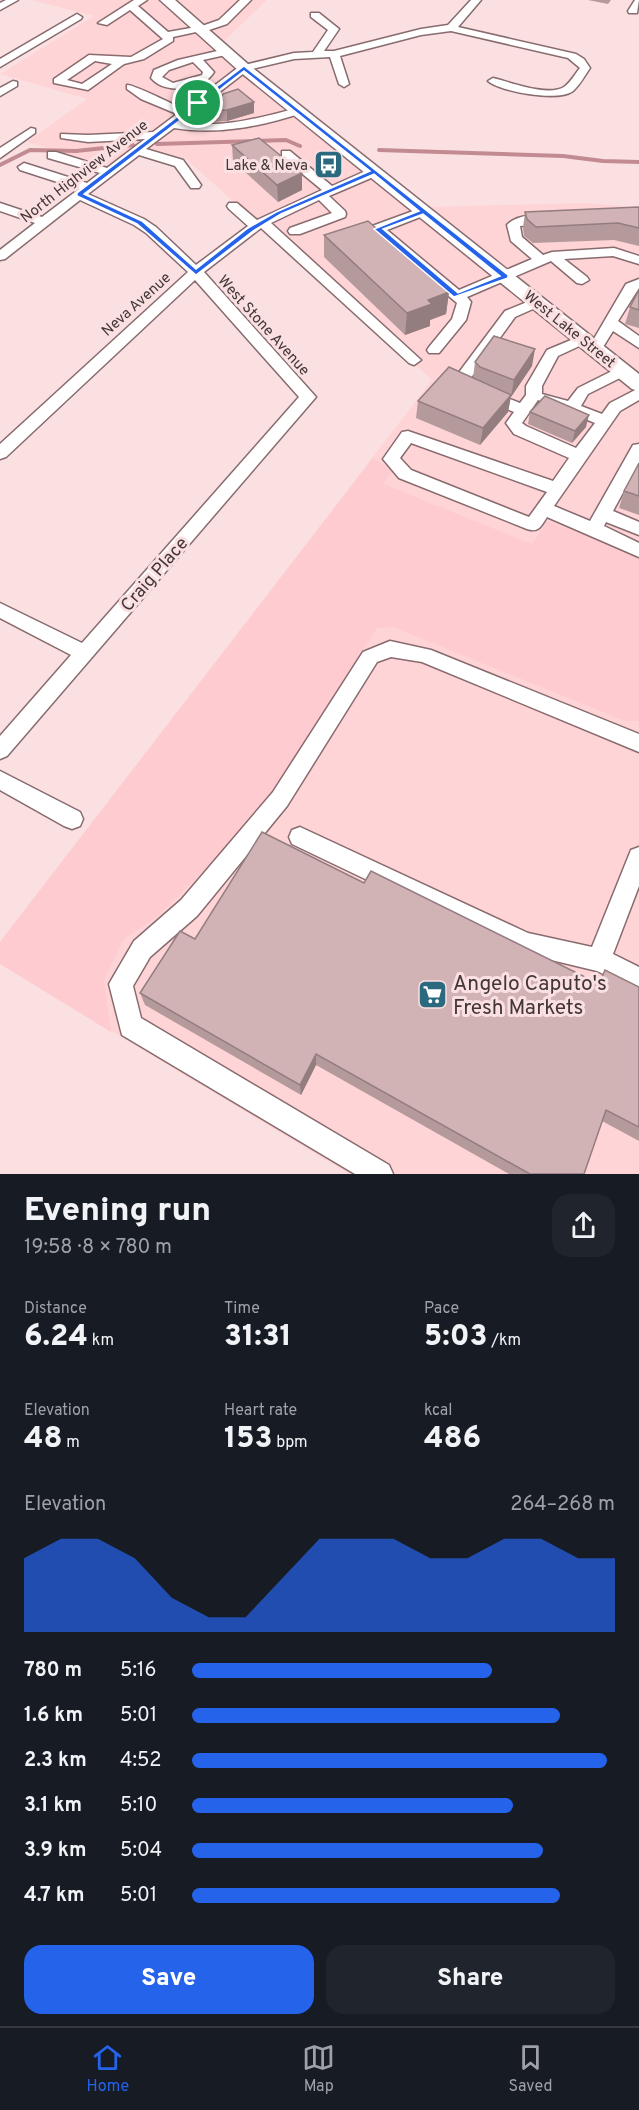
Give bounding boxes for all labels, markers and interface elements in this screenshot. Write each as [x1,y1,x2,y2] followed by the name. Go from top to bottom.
[172,77,223,128] pin
[181,86,214,119] icon: arrive
[17,116,153,228] street label: North Highview Avenue
[313,149,345,181] bus stop icon: Lake & Neva
[225,157,308,176] place label: Lake & Neva
[98,269,176,341] street label: Neva Avenue
[213,272,313,380] street label: West Stone Avenue
[519,287,619,373] street label: West Lake Street
[116,533,194,617] street label: Craig Place
[453,971,607,1022] place label: Angelo Caputo's Fresh Markets
[416,979,448,1011] supermarket icon: Angelo Caputo's Fresh Markets
[24,1191,211,1233] text: Evening run
[552,1194,615,1257] button: share
[24,1235,172,1261] text: 19:58 · 8 × 780 m
[24,1299,87,1319] text: Distance
[224,1299,260,1319] text: Time
[424,1299,459,1319] text: Pace
[24,1319,88,1356] text: 6.24
[224,1319,292,1356] text: 31:31
[424,1319,488,1356] text: 5:03
[88,1331,114,1351] text: km
[488,1331,521,1351] text: /km
[24,1401,90,1421] text: Elevation
[224,1401,297,1421] text: Heart rate
[424,1401,452,1421] text: kcal
[24,1421,63,1458] text: 48
[224,1421,272,1458] text: 153
[424,1421,481,1458] text: 486
[63,1433,80,1453] text: m
[272,1433,308,1453] text: bpm
[24,1492,106,1518] text: Elevation
[510,1492,615,1518] text: 264–268 m
[24,1658,82,1684] text: 780 m
[120,1658,156,1684] text: 5:16
[24,1703,83,1729] text: 1.6 km
[120,1703,157,1729] text: 5:01
[24,1748,87,1774] text: 2.3 km
[120,1748,161,1774] text: 4:52
[24,1793,82,1819] text: 3.1 km
[120,1793,157,1819] text: 5:10
[24,1838,86,1864] text: 3.9 km
[120,1838,162,1864] text: 5:04
[24,1883,84,1909] text: 4.7 km
[120,1883,157,1909] text: 5:01
[24,1945,314,2014] button: Save
[326,1945,615,2014] button: Share
[87,2041,129,2097] tab: Home
[302,2041,335,2097] tab: Map
[508,2041,552,2097] tab: Saved

